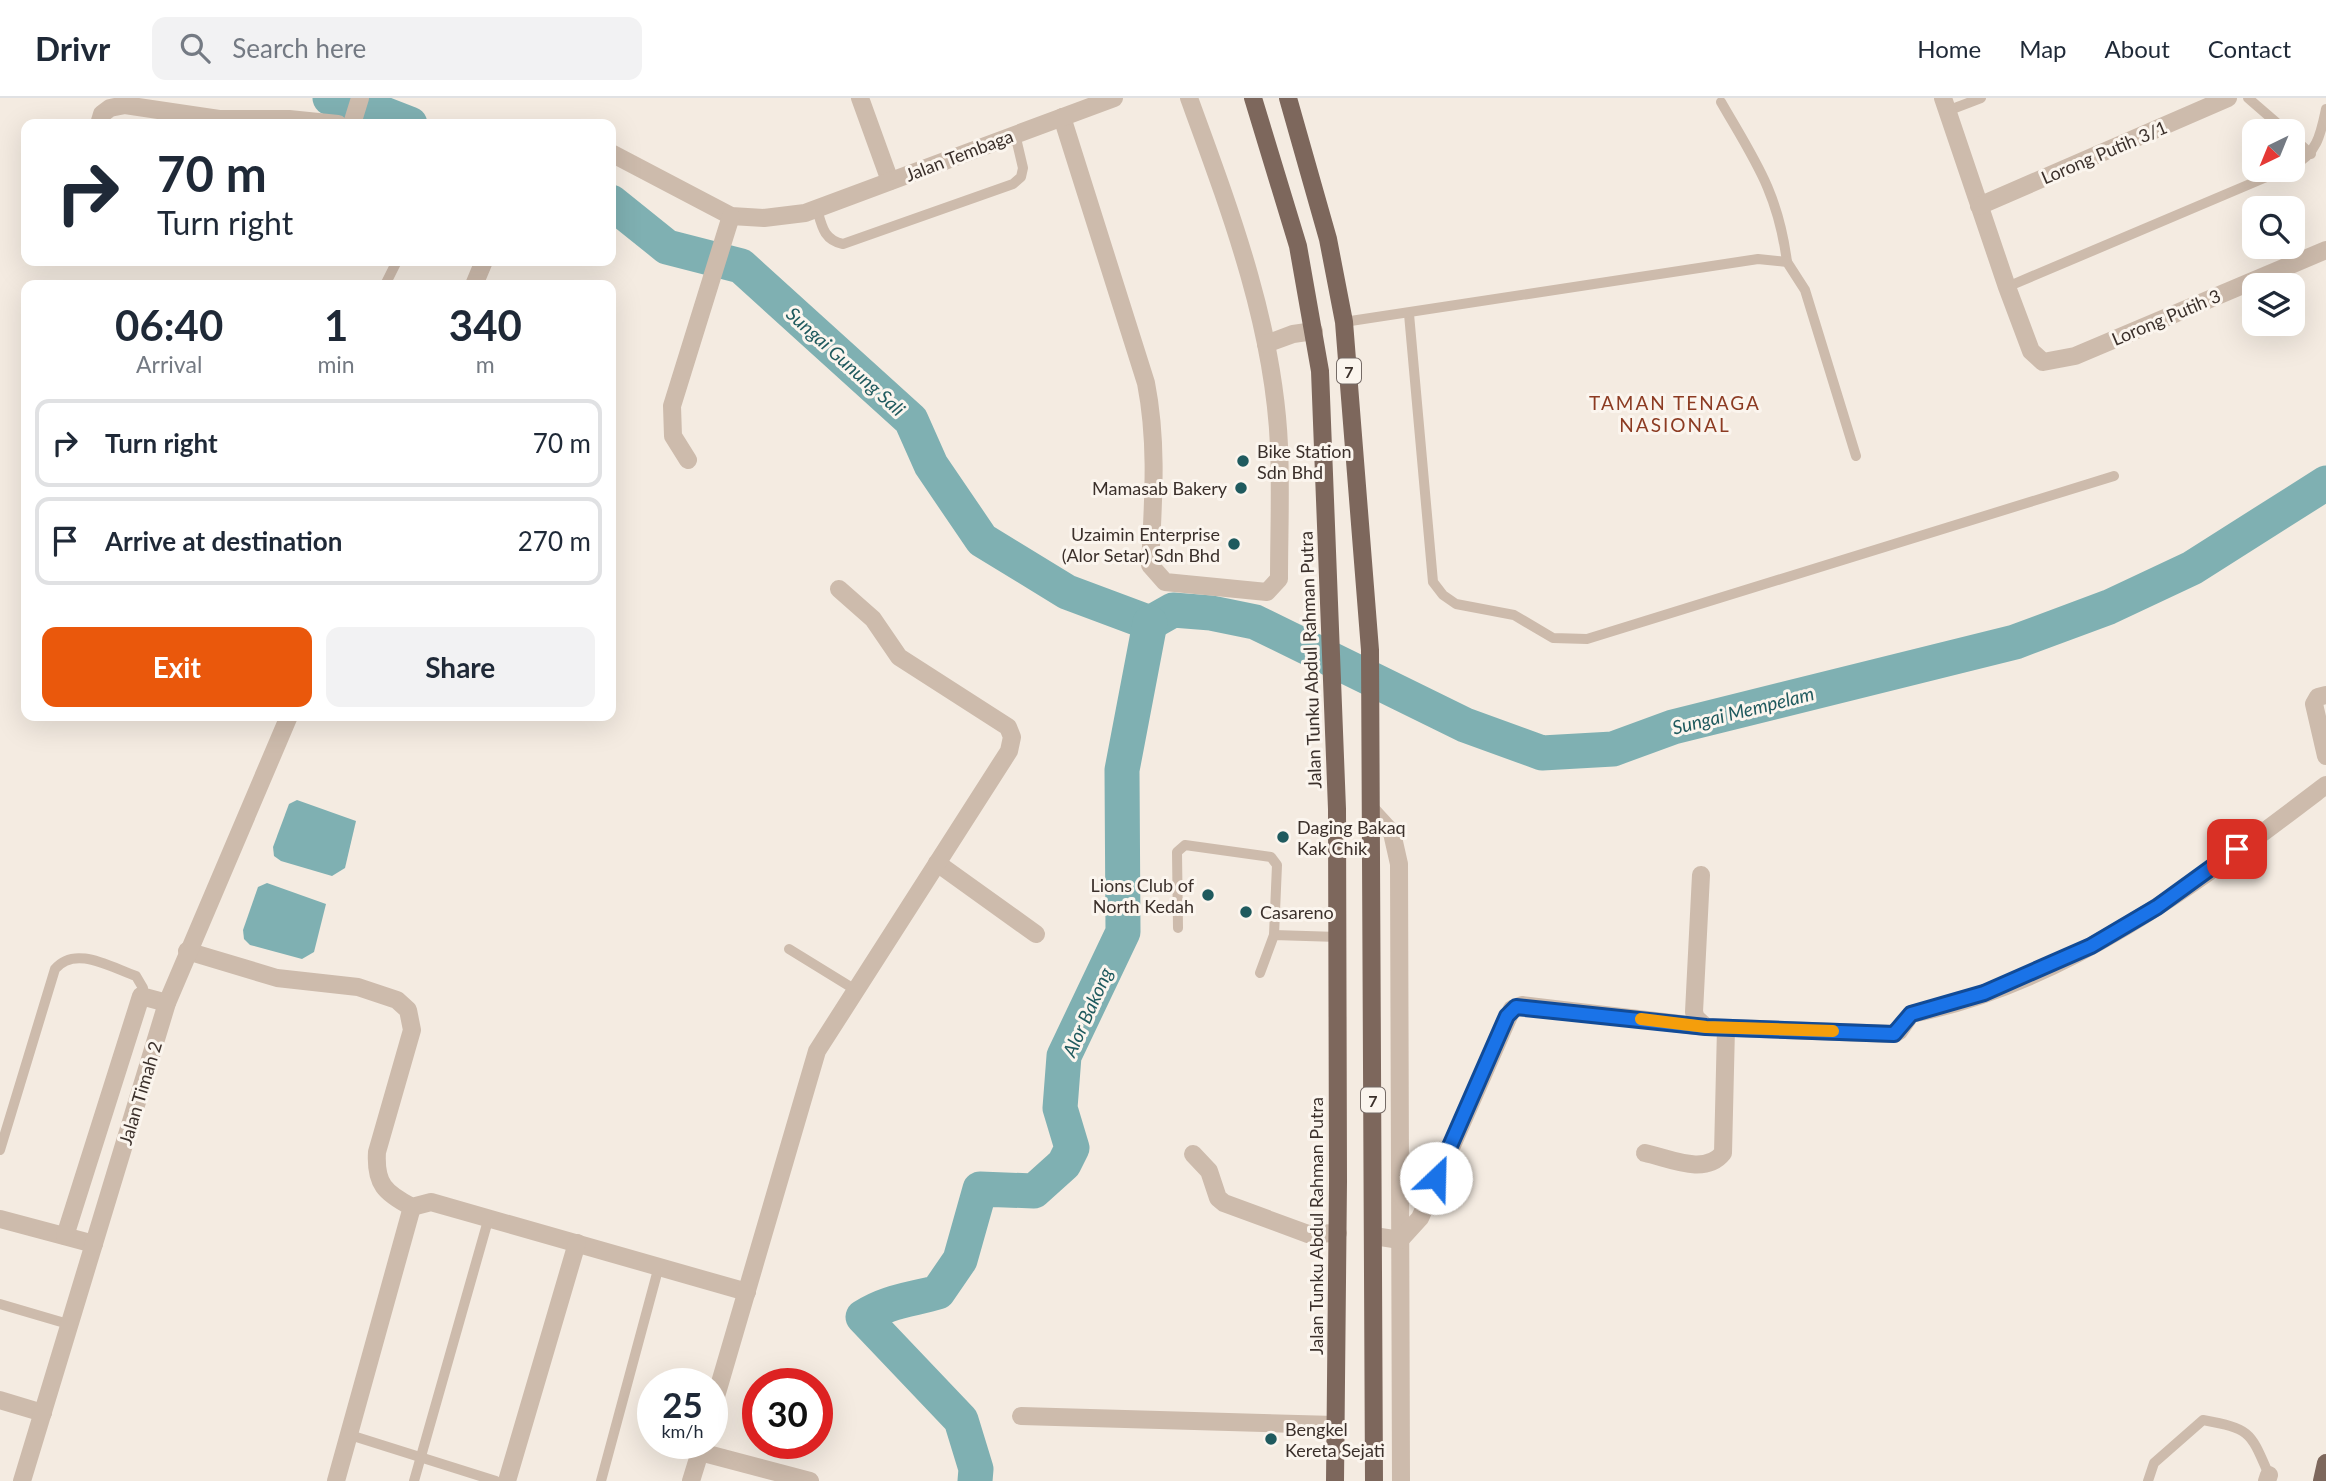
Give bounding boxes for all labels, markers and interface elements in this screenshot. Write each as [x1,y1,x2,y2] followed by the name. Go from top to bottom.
[152,17,642,80] search box
[35,28,110,68] text: Drivr
[176,29,214,67] icon: search
[232,32,366,64] text: Search here
[1917,34,1981,63] text: Home
[2019,34,2067,63] text: Map
[2105,34,2170,63] text: About
[2208,34,2291,63] text: Contact
[2038,116,2170,188] street label: Lorong Putih 3/1
[2242,119,2305,182] north arrow
[2242,119,2305,336] map controls
[902,124,1016,186] street label: Jalan Tembaga
[157,144,267,202] text: 70 m
[42,147,133,238] icon: right
[2242,196,2305,259] button: search
[157,203,293,242] text: Turn right
[2242,273,2305,336] button: layers
[2108,284,2224,350] street label: Lorong Putih 3
[115,300,223,350] text: 06:40
[324,300,348,350] text: 1
[449,300,522,350] text: 340
[782,302,911,421] water label: Sungai Gunung Sali
[136,350,202,378] text: Arrival
[317,350,355,378] text: min
[476,350,495,378] text: m
[1337,358,1361,384] road number: 7
[1589,391,1761,436] district label: TAMAN TENAGA NASIONAL
[46,424,84,462] icon: right
[105,427,218,459] text: Turn right
[533,427,591,459] text: 70 m
[1257,440,1352,483] place label: Bike Station Sdn Bhd
[1235,453,1251,469] marker: Bike Station Sdn Bhd
[1092,477,1228,499] place label: Mamasab Bakery
[1233,480,1249,496] marker: Mamasab Bakery
[46,522,84,560] icon: arrive
[1062,523,1220,566] place label: Uzaimin Enterprise (Alor Setar) Sdn Bhd
[105,525,342,557] text: Arrive at destination
[518,525,591,557] text: 270 m
[1295,531,1325,789] street label: Jalan Tunku Abdul Rahman Putra
[1226,536,1242,552] marker: Uzaimin Enterprise (Alor Setar) Sdn Bhd
[42,627,312,707] button: Exit
[326,627,595,707] button: Share
[1670,681,1816,739] water label: Sungai Mempelam
[1297,816,1406,859] place label: Daging Bakaq Kak Chik
[2207,819,2267,879] pin
[1275,829,1291,845] marker: Daging Bakaq Kak Chik
[2218,830,2256,868] icon: arrive
[1090,874,1195,917] place label: Lions Club of North Kedah
[1200,887,1216,903] marker: Lions Club of North Kedah
[1260,901,1334,923] place label: Casareno
[1238,904,1254,920] marker: Casareno
[1057,963,1117,1061] water label: Alor Bakong
[114,1039,166,1147] street label: Jalan Timah 2
[1361,1088,1385,1112] road number: 7
[1305,1097,1327,1355] street label: Jalan Tunku Abdul Rahman Putra
[1399,1141,1473,1215] position arrow
[742,1368,833,1459] speed limit sign: 30
[662,1383,703,1425] text: 25
[1285,1418,1385,1461] place label: Bengkel Kereta Sejati
[661,1420,704,1442] text: km/h
[1263,1431,1279,1447] marker: Bengkel Kereta Sejati

